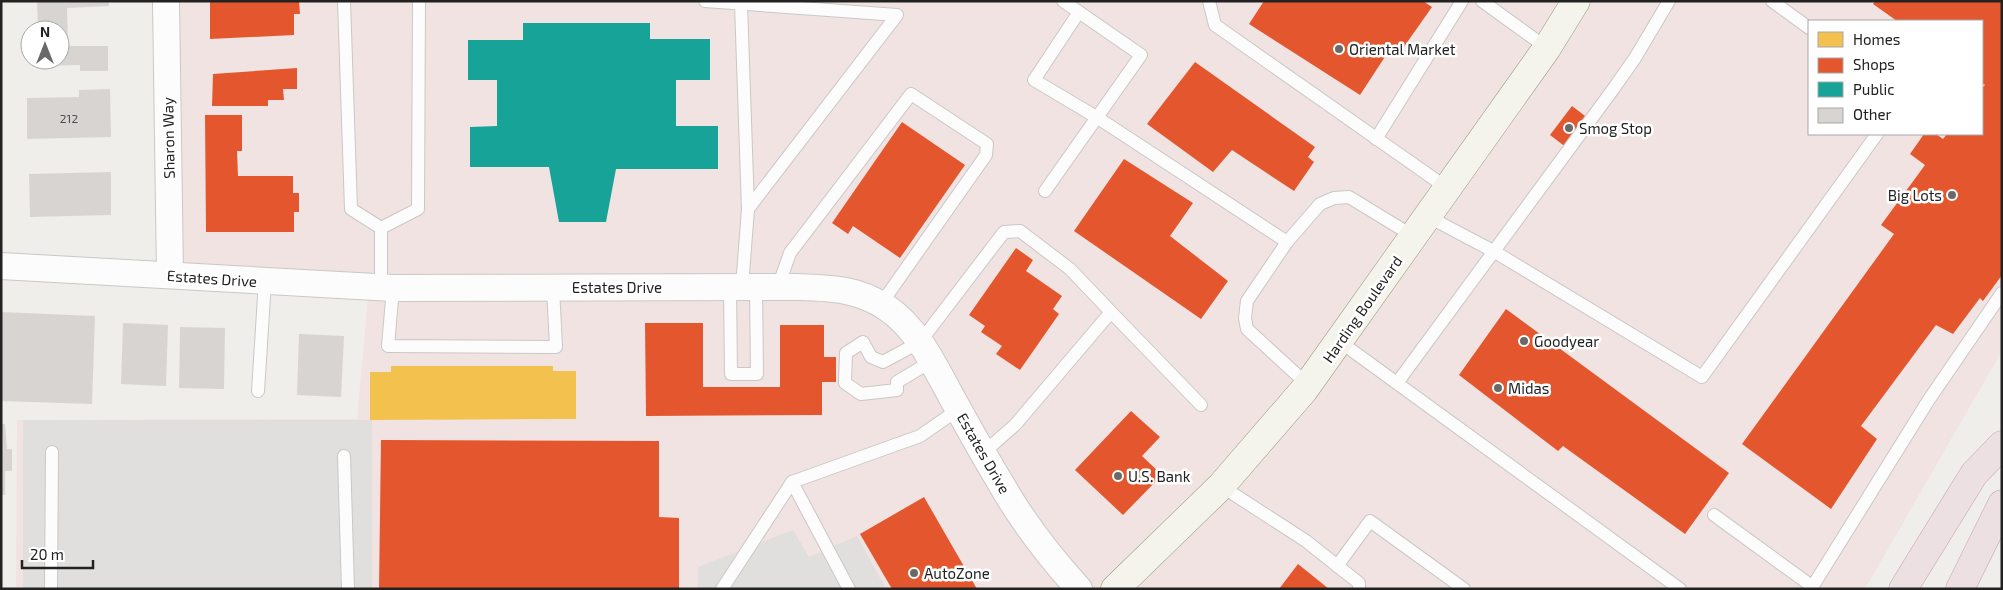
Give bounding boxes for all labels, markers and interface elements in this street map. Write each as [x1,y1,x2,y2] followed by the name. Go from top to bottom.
[20,20,70,70] north arrow
[1808,20,1983,135] legend
[40,23,50,40] text: N
[1853,30,1900,48] text: Homes
[1349,40,1456,58] place label: Oriental Market
[1333,43,1345,55] marker: Oriental Market
[1853,55,1895,73] text: Shops
[1853,80,1894,98] text: Public
[158,97,178,179] street label: Sharon Way
[1853,105,1892,123] text: Other
[60,111,78,125] house number: 212
[1579,119,1652,137] place label: Smog Stop
[1563,122,1575,134] marker: Smog Stop
[1888,186,1942,204] place label: Big Lots
[1946,189,1958,201] marker: Big Lots
[1318,252,1406,366] street label: Harding Boulevard
[166,266,258,290] street label: Estates Drive
[572,278,662,296] street label: Estates Drive
[1534,332,1599,350] place label: Goodyear
[1518,335,1530,347] marker: Goodyear
[1508,379,1549,397] place label: Midas
[1492,382,1504,394] marker: Midas
[954,409,1014,497] street label: Estates Drive
[1128,467,1191,485] place label: U.S. Bank
[1112,470,1124,482] marker: U.S. Bank
[22,538,94,570] scale bar
[30,545,64,563] text: 20 m
[924,564,990,582] place label: AutoZone
[908,567,920,579] marker: AutoZone

